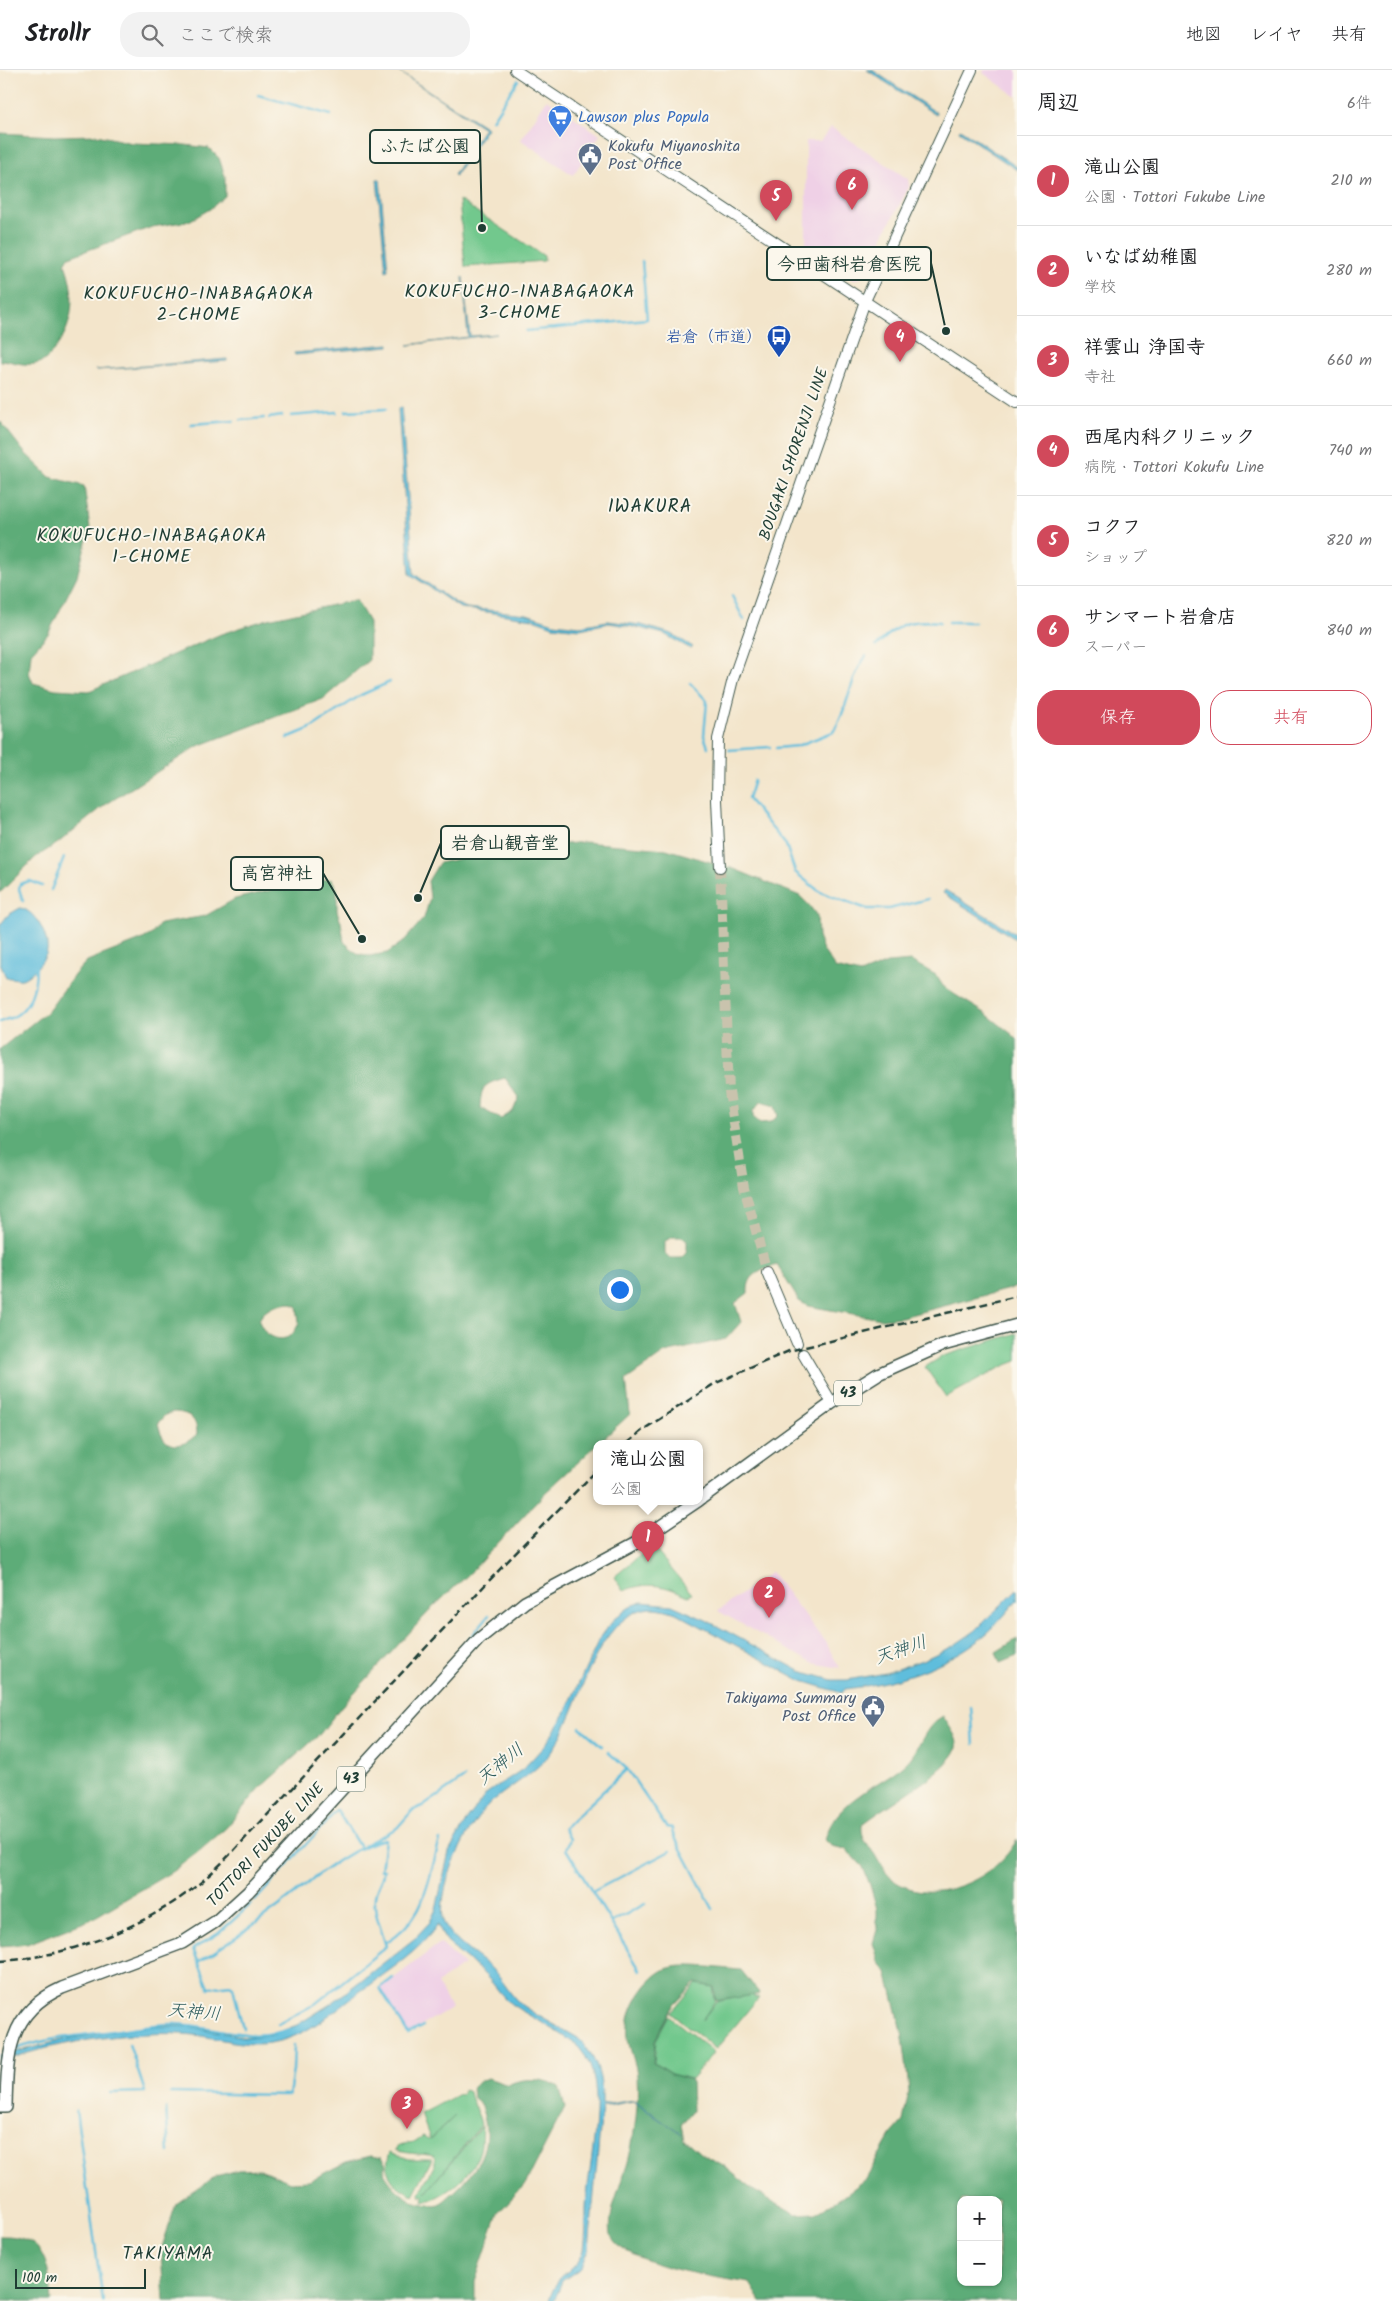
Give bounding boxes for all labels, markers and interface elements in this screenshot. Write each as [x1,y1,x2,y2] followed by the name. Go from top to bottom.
[120,12,470,57] search box
[25,15,90,54] text: Strollr
[138,21,166,49] icon: search
[178,21,273,51] text: ここで検索
[1186,21,1222,50] text: 地図
[1250,21,1303,50] text: レイヤ
[1331,21,1367,50] text: 共有
[1037,87,1079,120] text: 周辺
[1347,91,1372,116] text: 6件
[547,104,573,138] supermarket icon: Lawson plus Popula
[578,105,709,130] place label: Lawson plus Popula
[370,130,480,163] callout: ふたば公園
[380,133,470,162] text: ふたば公園
[608,134,740,177] place label: Kokufu Miyanoshita Post Office
[577,142,603,176] public building icon: Kokufu Miyanoshita Post Office
[1084,153,1160,183] text: 滝山公園
[1051,168,1055,193] text: 1
[1331,168,1372,193] text: 210 m
[836,169,868,210] pin: 6
[760,180,792,221] pin: 5
[1084,185,1265,210] text: 公園 · Tottori Fukube Line
[1084,243,1198,273] text: いなば幼稚園
[767,247,931,280] callout: 今田歯科岩倉医院
[777,251,921,280] text: 今田歯科岩倉医院
[1048,258,1058,283] text: 2
[1326,258,1372,283] text: 280 m
[1084,275,1116,300] text: 学校
[404,278,636,328] district label: KOKUFUCHO-INABAGAOKA 3-CHOME
[83,280,315,330] district label: KOKUFUCHO-INABAGAOKA 2-CHOME
[884,321,916,362] pin: 4
[766,324,792,358] bus stop icon: 岩倉（市道）
[666,325,762,350] place label: 岩倉（市道）
[1084,333,1205,363] text: 祥雲山 浄国寺
[1049,348,1057,373] text: 3
[1327,348,1372,373] text: 660 m
[753,364,836,544] street label: BOUGAKI SHORENJI LINE
[1084,365,1116,390] text: 寺社
[1084,423,1255,453] text: 西尾内科クリニック
[1049,438,1057,463] text: 4
[1329,438,1372,463] text: 740 m
[1084,455,1264,480] text: 病院 · Tottori Kokufu Line
[608,492,692,522] district label: IWAKURA
[1084,513,1141,543] text: コクフ
[36,522,268,572] district label: KOKUFUCHO-INABAGAOKA 1-CHOME
[1049,528,1057,553] text: 5
[1326,528,1372,553] text: 820 m
[1084,545,1147,570] text: ショップ
[1084,603,1236,633] text: サンマート岩倉店
[1049,618,1057,643] text: 6
[1326,618,1372,643] text: 840 m
[1084,635,1147,660] text: スーパー
[1037,690,1200,745] button: 保存
[1210,690,1372,745] button: 共有
[441,826,569,859] callout: 岩倉山観音堂
[451,830,559,859] text: 岩倉山観音堂
[231,857,323,890] callout: 高宮神社
[241,860,313,889] text: 高宮神社
[607,1277,633,1303] your location
[834,1380,862,1406] road number: 43
[593,1440,703,1505] popup
[610,1445,686,1475] text: 滝山公園
[610,1477,642,1502] text: 公園
[632,1521,664,1562] pin: 1
[753,1577,785,1618] pin: 2
[871,1628,931,1674] water label: 天神川
[725,1686,856,1729] place label: Takiyama Summary Post Office
[860,1694,886,1728] public building icon: Takiyama Summary Post Office
[471,1737,531,1793] water label: 天神川
[337,1766,365,1792] road number: 43
[201,1776,331,1913] street label: TOTTORI FUKUBE LINE
[166,1996,222,2030] water label: 天神川
[391,2088,423,2129] pin: 3
[957,2196,1002,2286] map controls
[957,2196,1002,2241] button: +
[122,2240,214,2269] district label: TAKIYAMA
[957,2241,1002,2286] button: −
[15,2266,146,2289] scale bar
[22,2267,57,2289] text: 100 m

